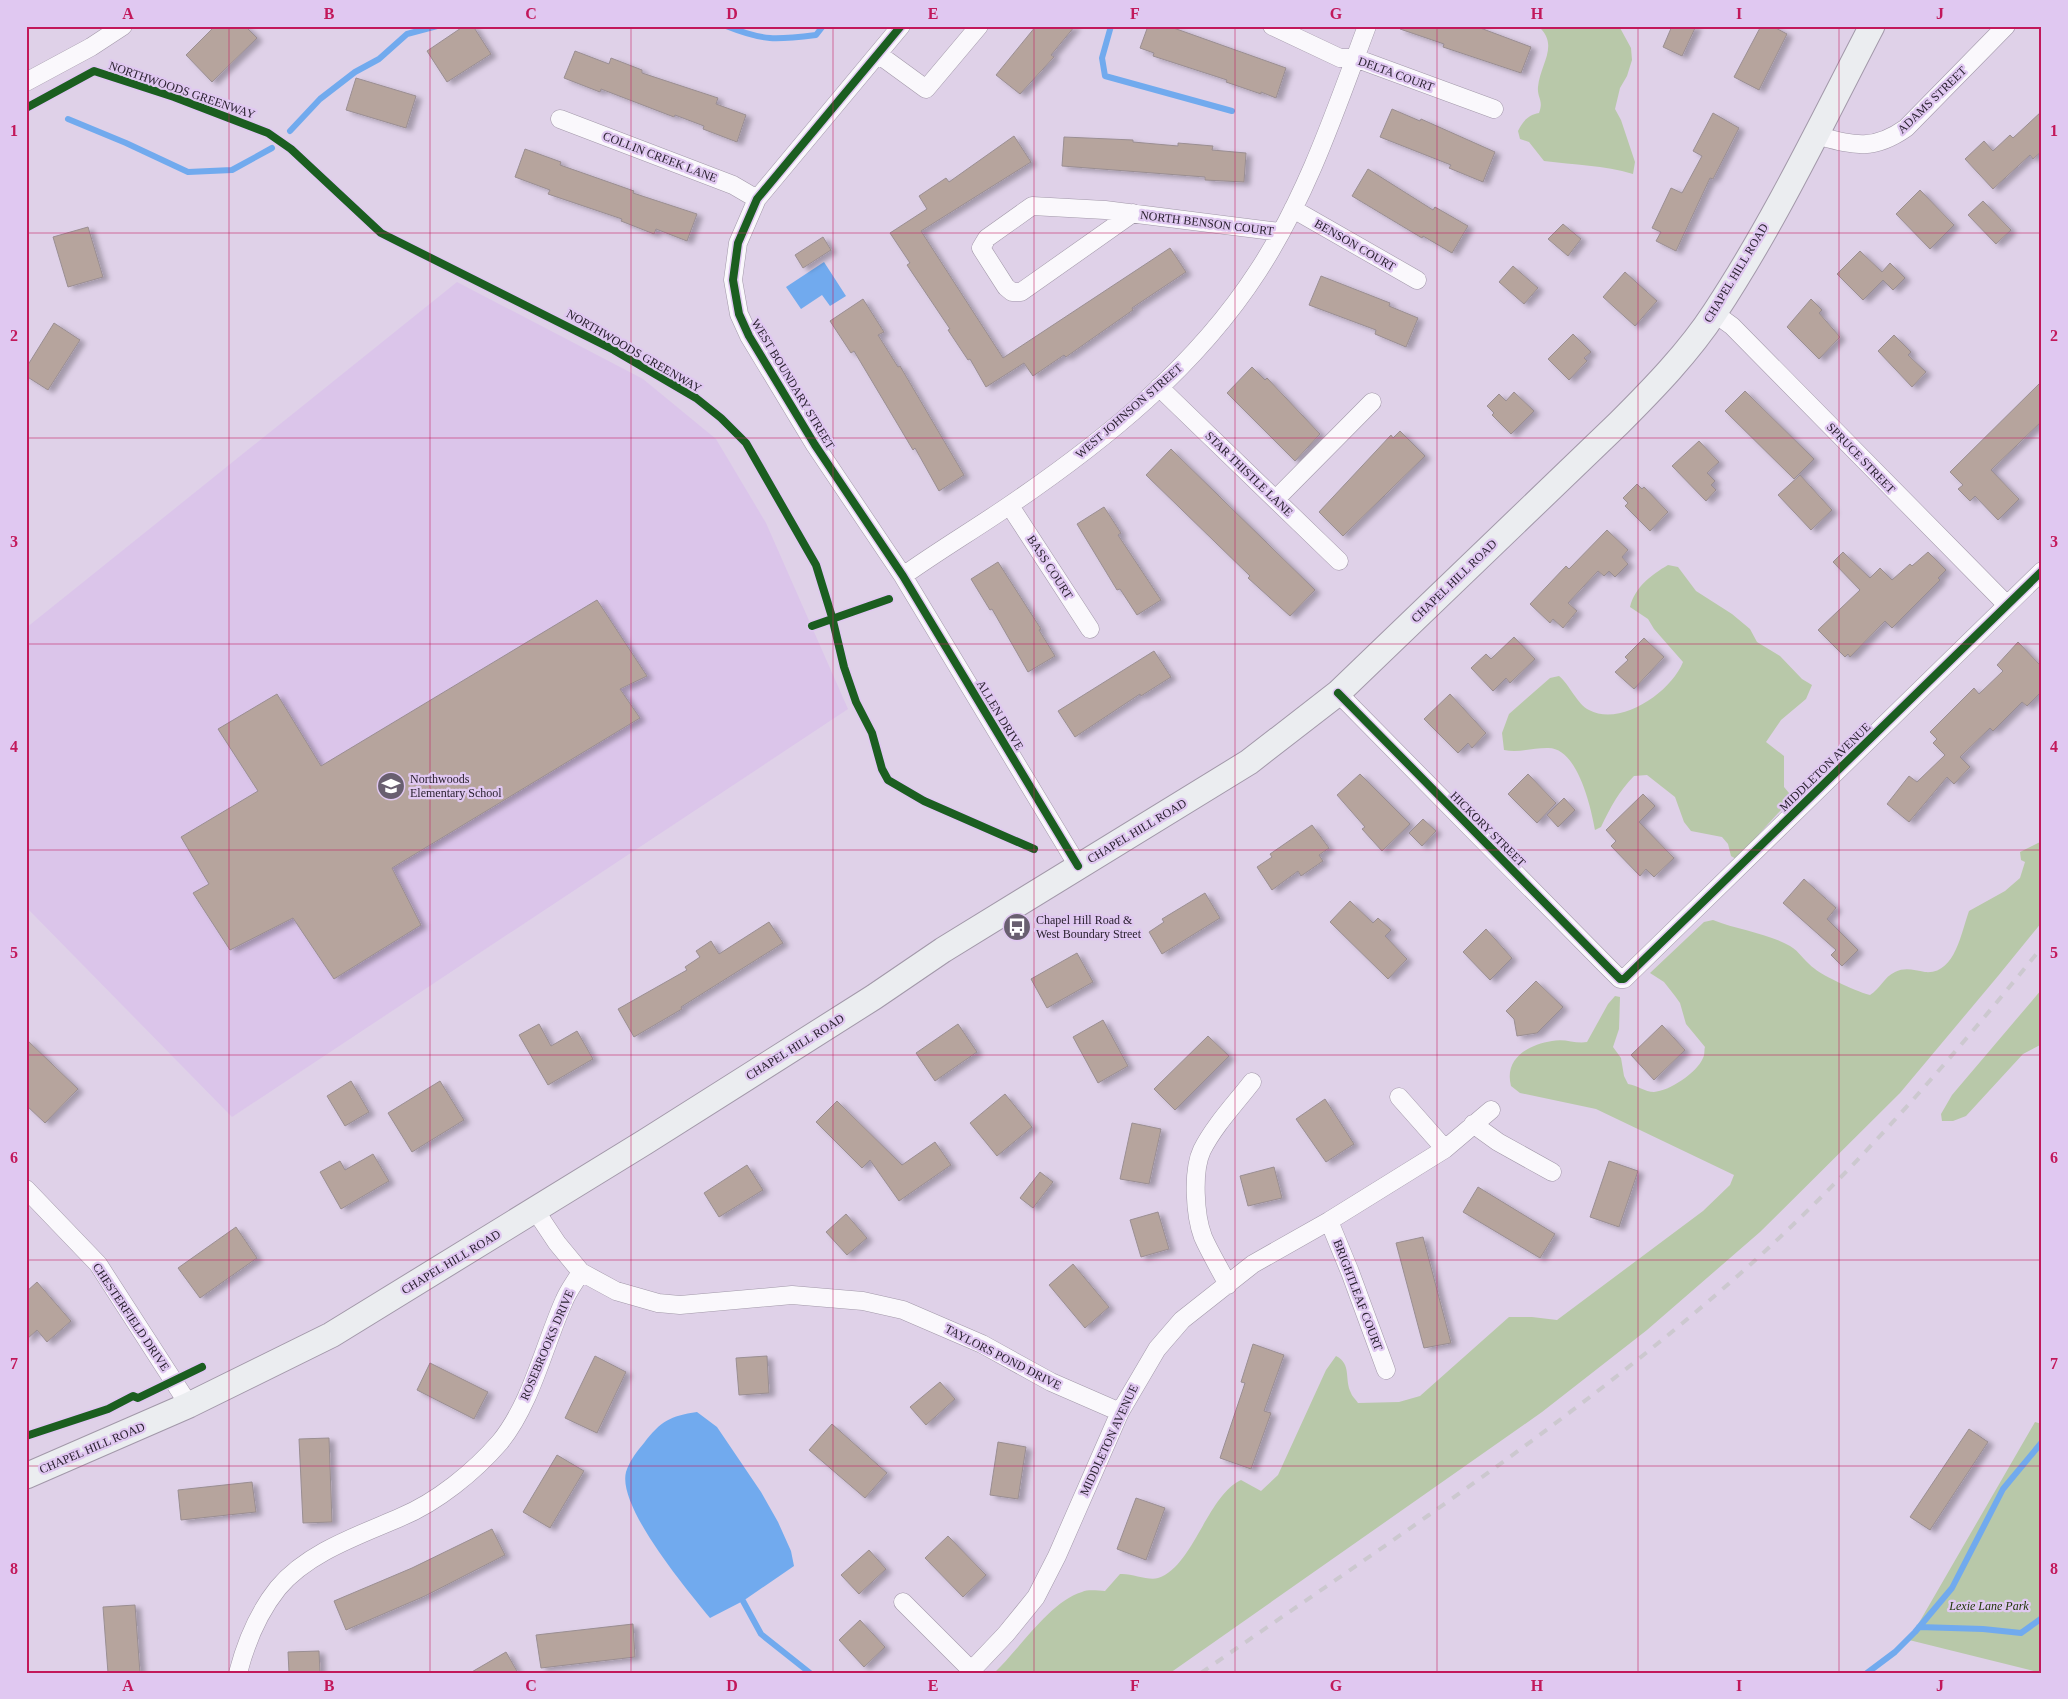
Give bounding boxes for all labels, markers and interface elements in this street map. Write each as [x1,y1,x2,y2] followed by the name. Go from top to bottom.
[122,5,134,22] text: A
[324,5,335,22] text: B
[525,5,537,22] text: C
[726,5,738,22] text: D
[928,5,938,22] text: E
[1130,5,1140,22] text: F
[1330,5,1343,22] text: G
[1531,5,1544,22] text: H
[1736,5,1742,22] text: I
[1936,5,1944,22] text: J
[1356,54,1436,94] street label: DELTA COURT
[107,58,257,122] street label: NORTHWOODS GREENWAY
[1895,63,1970,136] street label: ADAMS STREET
[10,122,18,139] text: 1
[2050,122,2058,139] text: 1
[601,129,719,185] street label: COLLIN CREEK LANE
[1139,208,1275,238] street label: NORTH BENSON COURT
[1312,216,1398,274] street label: BENSON COURT
[1701,221,1771,325] street label: CHAPEL HILL ROAD
[564,306,704,396] street label: NORTHWOODS GREENWAY
[749,316,838,452] street label: WEST BOUNDARY STREET
[10,327,18,344] text: 2
[2050,327,2058,344] text: 2
[1073,360,1186,461] street label: WEST JOHNSON STREET
[1824,420,1899,497] street label: SPRUCE STREET
[1202,429,1296,519] street label: STAR THISTLE LANE
[10,533,18,550] text: 3
[1024,533,1076,602] street label: BASS COURT
[2050,533,2058,550] text: 3
[1408,536,1500,625] street label: CHAPEL HILL ROAD
[974,678,1026,752] street label: ALLEN DRIVE
[1777,720,1873,814] street label: MIDDLETON AVENUE
[10,738,18,755] text: 4
[2050,738,2058,755] text: 4
[376,771,406,801] school or university icon: Northwoods Elementary School
[410,772,502,800] place label: Northwoods Elementary School
[1447,788,1529,870] street label: HICKORY STREET
[1085,796,1189,866] street label: CHAPEL HILL ROAD
[1002,912,1032,942] bus stop icon: Chapel Hill Road & West Boundary Street
[1036,913,1142,941] place label: Chapel Hill Road & West Boundary Street
[10,944,18,961] text: 5
[2050,944,2058,961] text: 5
[743,1011,847,1083] street label: CHAPEL HILL ROAD
[10,1149,18,1166] text: 6
[2050,1149,2058,1166] text: 6
[399,1227,503,1297] street label: CHAPEL HILL ROAD
[1330,1238,1386,1353] street label: BRIGHTLEAF COURT
[90,1260,172,1374] street label: CHESTERFIELD DRIVE
[517,1287,577,1403] street label: ROSEBROOKS DRIVE
[943,1322,1063,1392] street label: TAYLORS POND DRIVE
[10,1355,18,1372] text: 7
[2050,1355,2058,1372] text: 7
[1077,1382,1141,1498] street label: MIDDLETON AVENUE
[37,1419,147,1477] street label: CHAPEL HILL ROAD
[10,1560,18,1577] text: 8
[2050,1560,2058,1577] text: 8
[1948,1599,2029,1613] park label: Lexie Lane Park
[122,1677,134,1694] text: A
[324,1677,335,1694] text: B
[525,1677,537,1694] text: C
[726,1677,738,1694] text: D
[928,1677,938,1694] text: E
[1130,1677,1140,1694] text: F
[1330,1677,1343,1694] text: G
[1531,1677,1544,1694] text: H
[1736,1677,1742,1694] text: I
[1936,1677,1944,1694] text: J

